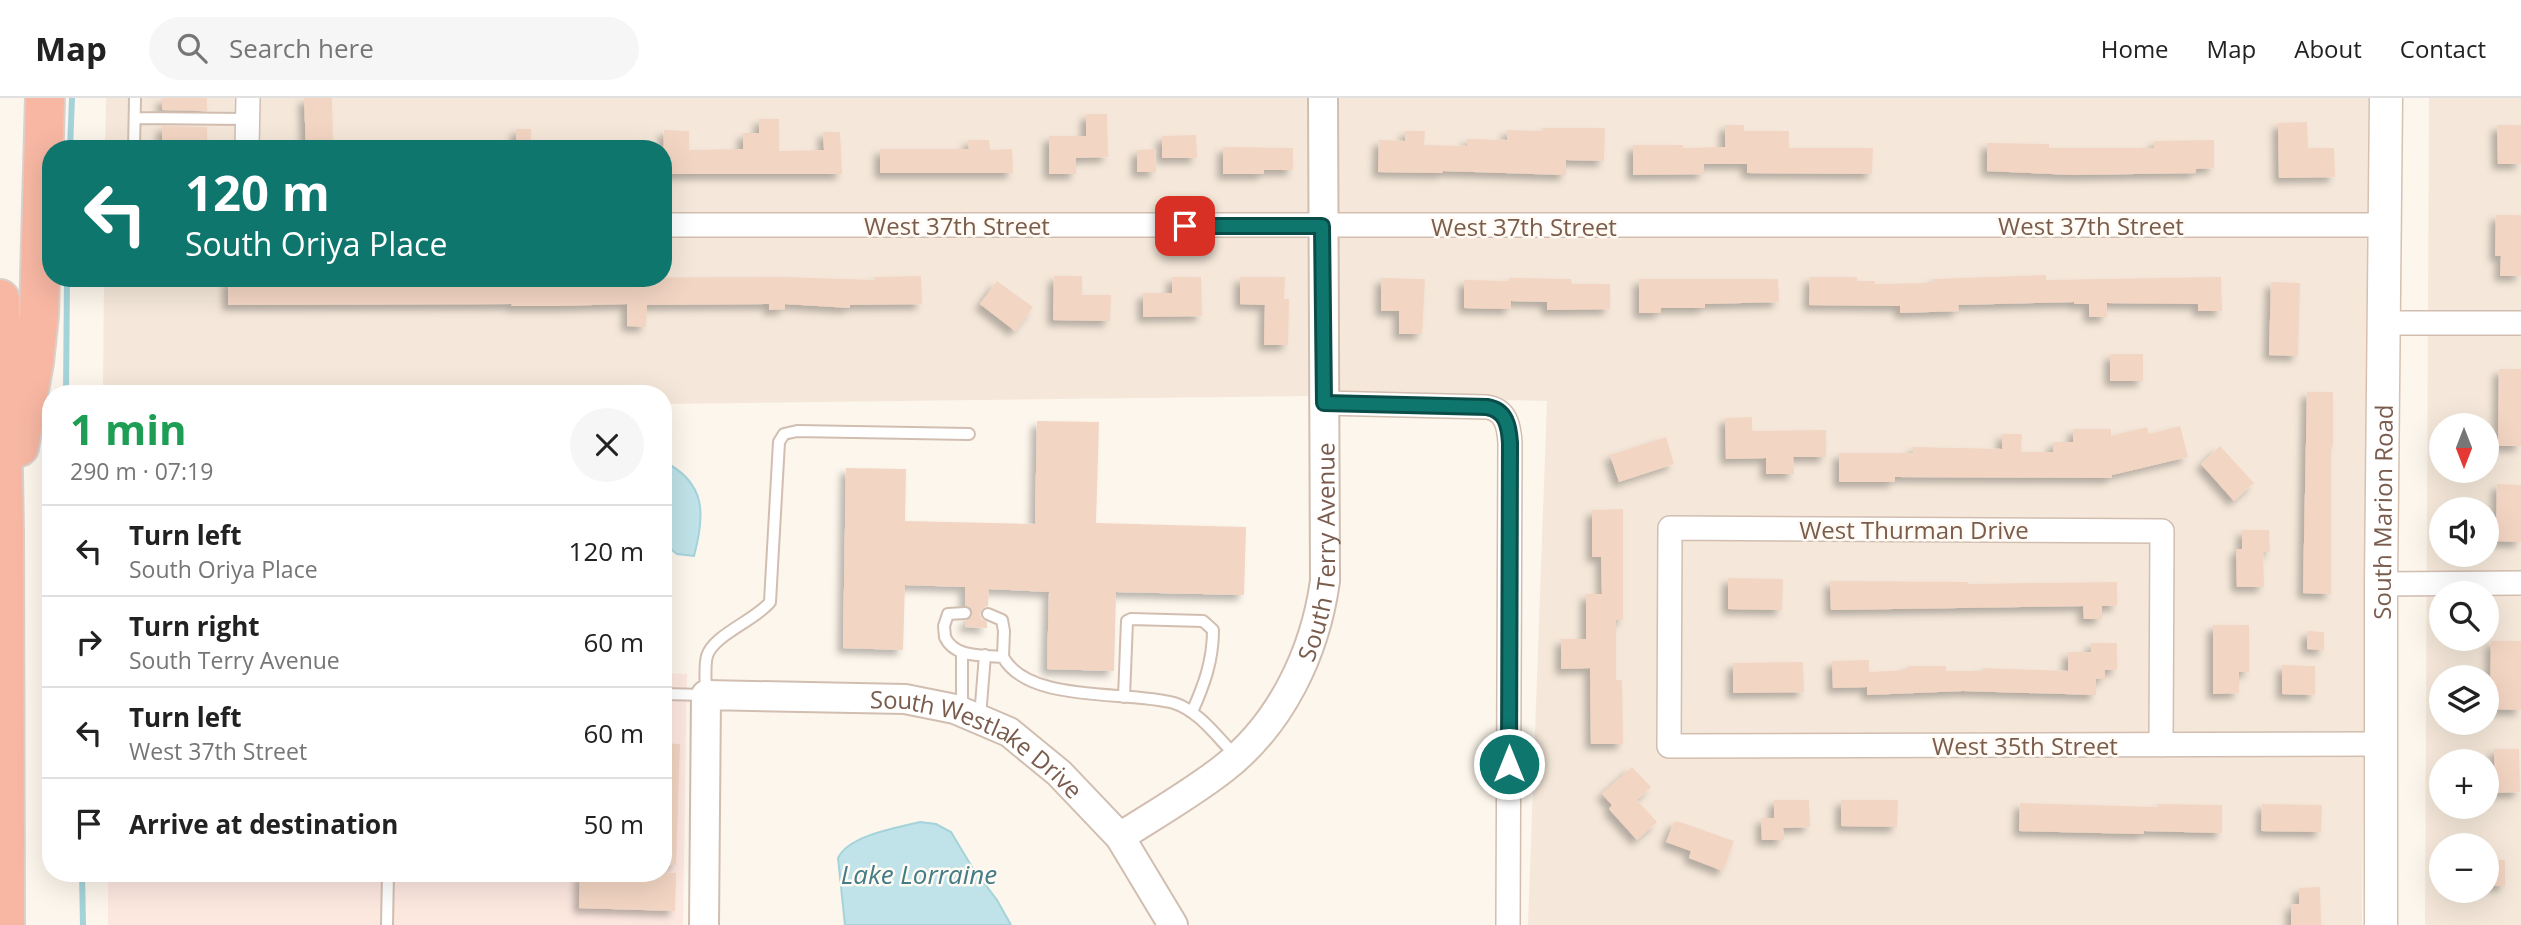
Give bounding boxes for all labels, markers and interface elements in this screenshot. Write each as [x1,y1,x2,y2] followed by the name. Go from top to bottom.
[149,17,639,80] search box
[35,26,107,71] text: Map
[173,29,211,67] icon: search
[229,30,374,66] text: Search here
[2101,32,2169,65] text: Home
[2207,32,2256,65] text: Map
[2294,32,2362,65] text: About
[2400,32,2486,65] text: Contact
[185,159,330,225] text: 120 m
[70,168,161,259] icon: left
[1155,196,1215,256] pin
[1166,207,1204,245] icon: arrive
[864,209,1050,242] street label: West 37th Street
[1998,209,2184,242] street label: West 37th Street
[1431,210,1617,243] street label: West 37th Street
[185,222,447,265] text: South Oriya Place
[70,400,187,457] text: 1 min
[2365,404,2399,620] street label: South Marion Road
[570,408,644,482] button: close
[2429,413,2499,483] north arrow
[2429,413,2499,903] map controls
[1289,443,1342,666] street label: South Terry Avenue
[70,455,213,487] text: 290 m · 07:19
[2429,497,2499,567] button: sound
[1799,513,2029,546] street label: West Thurman Drive
[129,517,241,553] text: Turn left
[70,532,108,570] icon: left
[569,533,644,569] text: 120 m
[129,553,318,585] text: South Oriya Place
[2429,581,2499,651] button: search
[129,608,260,644] text: Turn right
[70,623,108,661] icon: right
[583,624,644,660] text: 60 m
[129,644,340,676] text: South Terry Avenue
[2429,665,2499,735] button: layers
[870,682,1091,805] street label: South Westlake Drive
[129,699,241,735] text: Turn left
[70,714,108,752] icon: left
[583,715,644,751] text: 60 m
[1472,727,1546,801] position arrow
[1932,729,2118,762] street label: West 35th Street
[129,735,307,767] text: West 37th Street
[2429,749,2499,819] button: +
[70,805,108,843] icon: arrive
[129,806,398,842] text: Arrive at destination
[583,806,644,842] text: 50 m
[2429,833,2499,903] button: −
[841,856,997,892] water label: Lake Lorraine

